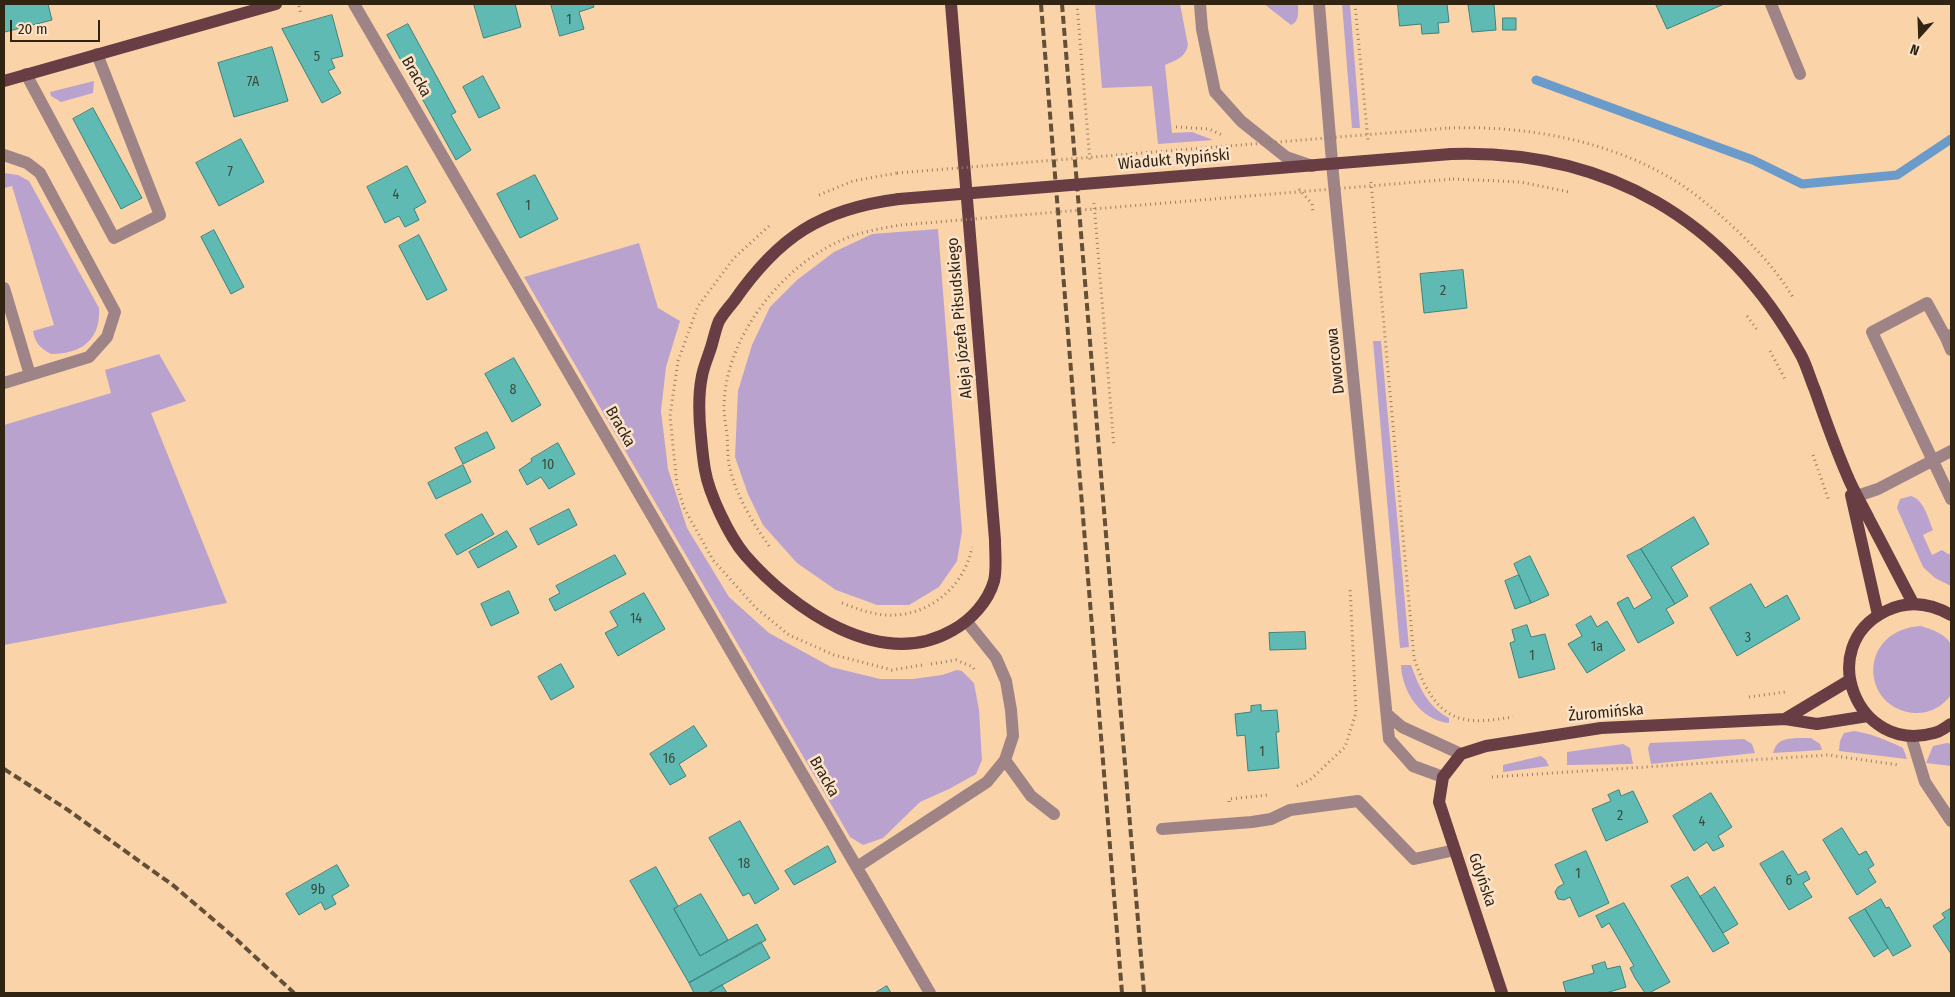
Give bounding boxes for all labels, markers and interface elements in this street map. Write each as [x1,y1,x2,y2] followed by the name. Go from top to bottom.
[12,10,102,42] scale bar
[1895,10,1945,60] north arrow
[566,12,572,28] house number: 1
[18,20,48,38] text: 20 m
[1908,40,1922,59] text: N
[314,49,320,65] house number: 5
[397,53,435,101] street label: Bracka
[247,74,259,90] house number: 7A
[1117,146,1231,174] street label: Wiadukt Rypiński
[227,164,233,180] house number: 7
[393,187,399,203] house number: 4
[525,198,531,214] house number: 1
[943,237,977,399] street label: Aleja Józefa Piłsudskiego
[1440,283,1446,299] house number: 2
[1323,327,1349,395] street label: Dworcowa
[510,382,516,398] house number: 8
[601,403,639,451] street label: Bracka
[542,457,554,473] house number: 10
[630,611,642,627] house number: 14
[1745,630,1751,646] house number: 3
[1591,639,1603,655] house number: 1a
[1529,648,1535,664] house number: 1
[1567,700,1645,726] street label: Żuromińska
[1259,744,1265,760] house number: 1
[663,751,675,767] house number: 16
[805,753,843,801] street label: Bracka
[1617,808,1623,824] house number: 2
[1699,814,1705,830] house number: 4
[1464,851,1500,909] street label: Gdyńska
[738,856,750,872] house number: 18
[1575,866,1581,882] house number: 1
[1786,873,1792,889] house number: 6
[311,882,325,898] house number: 9b

